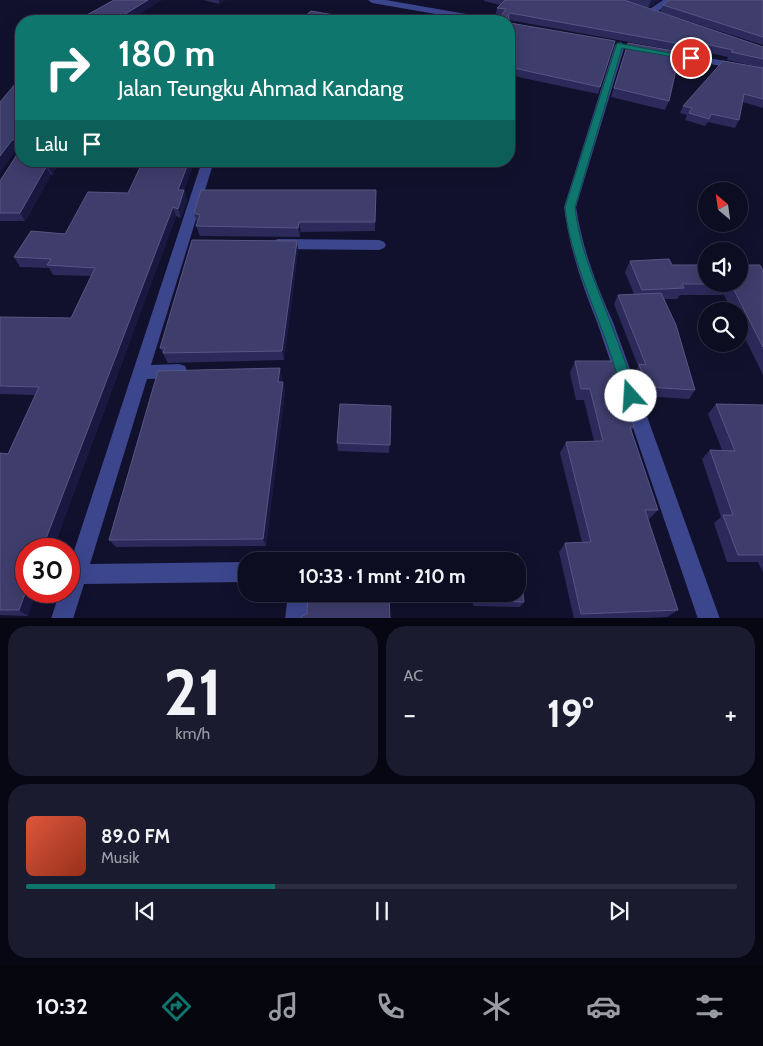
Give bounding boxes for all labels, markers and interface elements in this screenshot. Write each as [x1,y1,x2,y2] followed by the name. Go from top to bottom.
[118,32,215,75] text: 180 m
[35,35,100,100] icon: right
[670,37,712,79] pin
[677,44,705,72] icon: arrive
[118,75,403,102] text: Jalan Teungku Ahmad Kandang
[78,130,106,158] icon: arrive
[35,133,68,156] text: Lalu
[698,182,748,232] north arrow
[698,182,748,352] map controls
[698,242,748,292] button: sound
[698,302,748,352] button: search
[604,369,656,421] position arrow
[15,538,80,603] speed limit sign: 30
[298,565,466,588] text: 10:33 · 1 mnt · 210 m
[164,652,222,731] text: 21
[404,666,423,685] text: AC
[547,690,593,737] text: 19°
[404,697,416,731] text: −
[725,697,737,731] text: +
[175,724,210,743] text: km/h
[101,825,170,848] text: 89.0 FM
[101,848,139,867] text: Musik
[131,897,159,925] icon: previous
[368,897,396,925] icon: pause
[605,897,633,925] icon: next
[159,989,194,1024] icon: directions
[266,989,301,1024] icon: music
[373,989,408,1024] icon: phone
[479,989,514,1024] icon: climate
[586,989,621,1024] icon: car
[692,989,727,1024] icon: filters
[36,993,88,1020] text: 10:32

